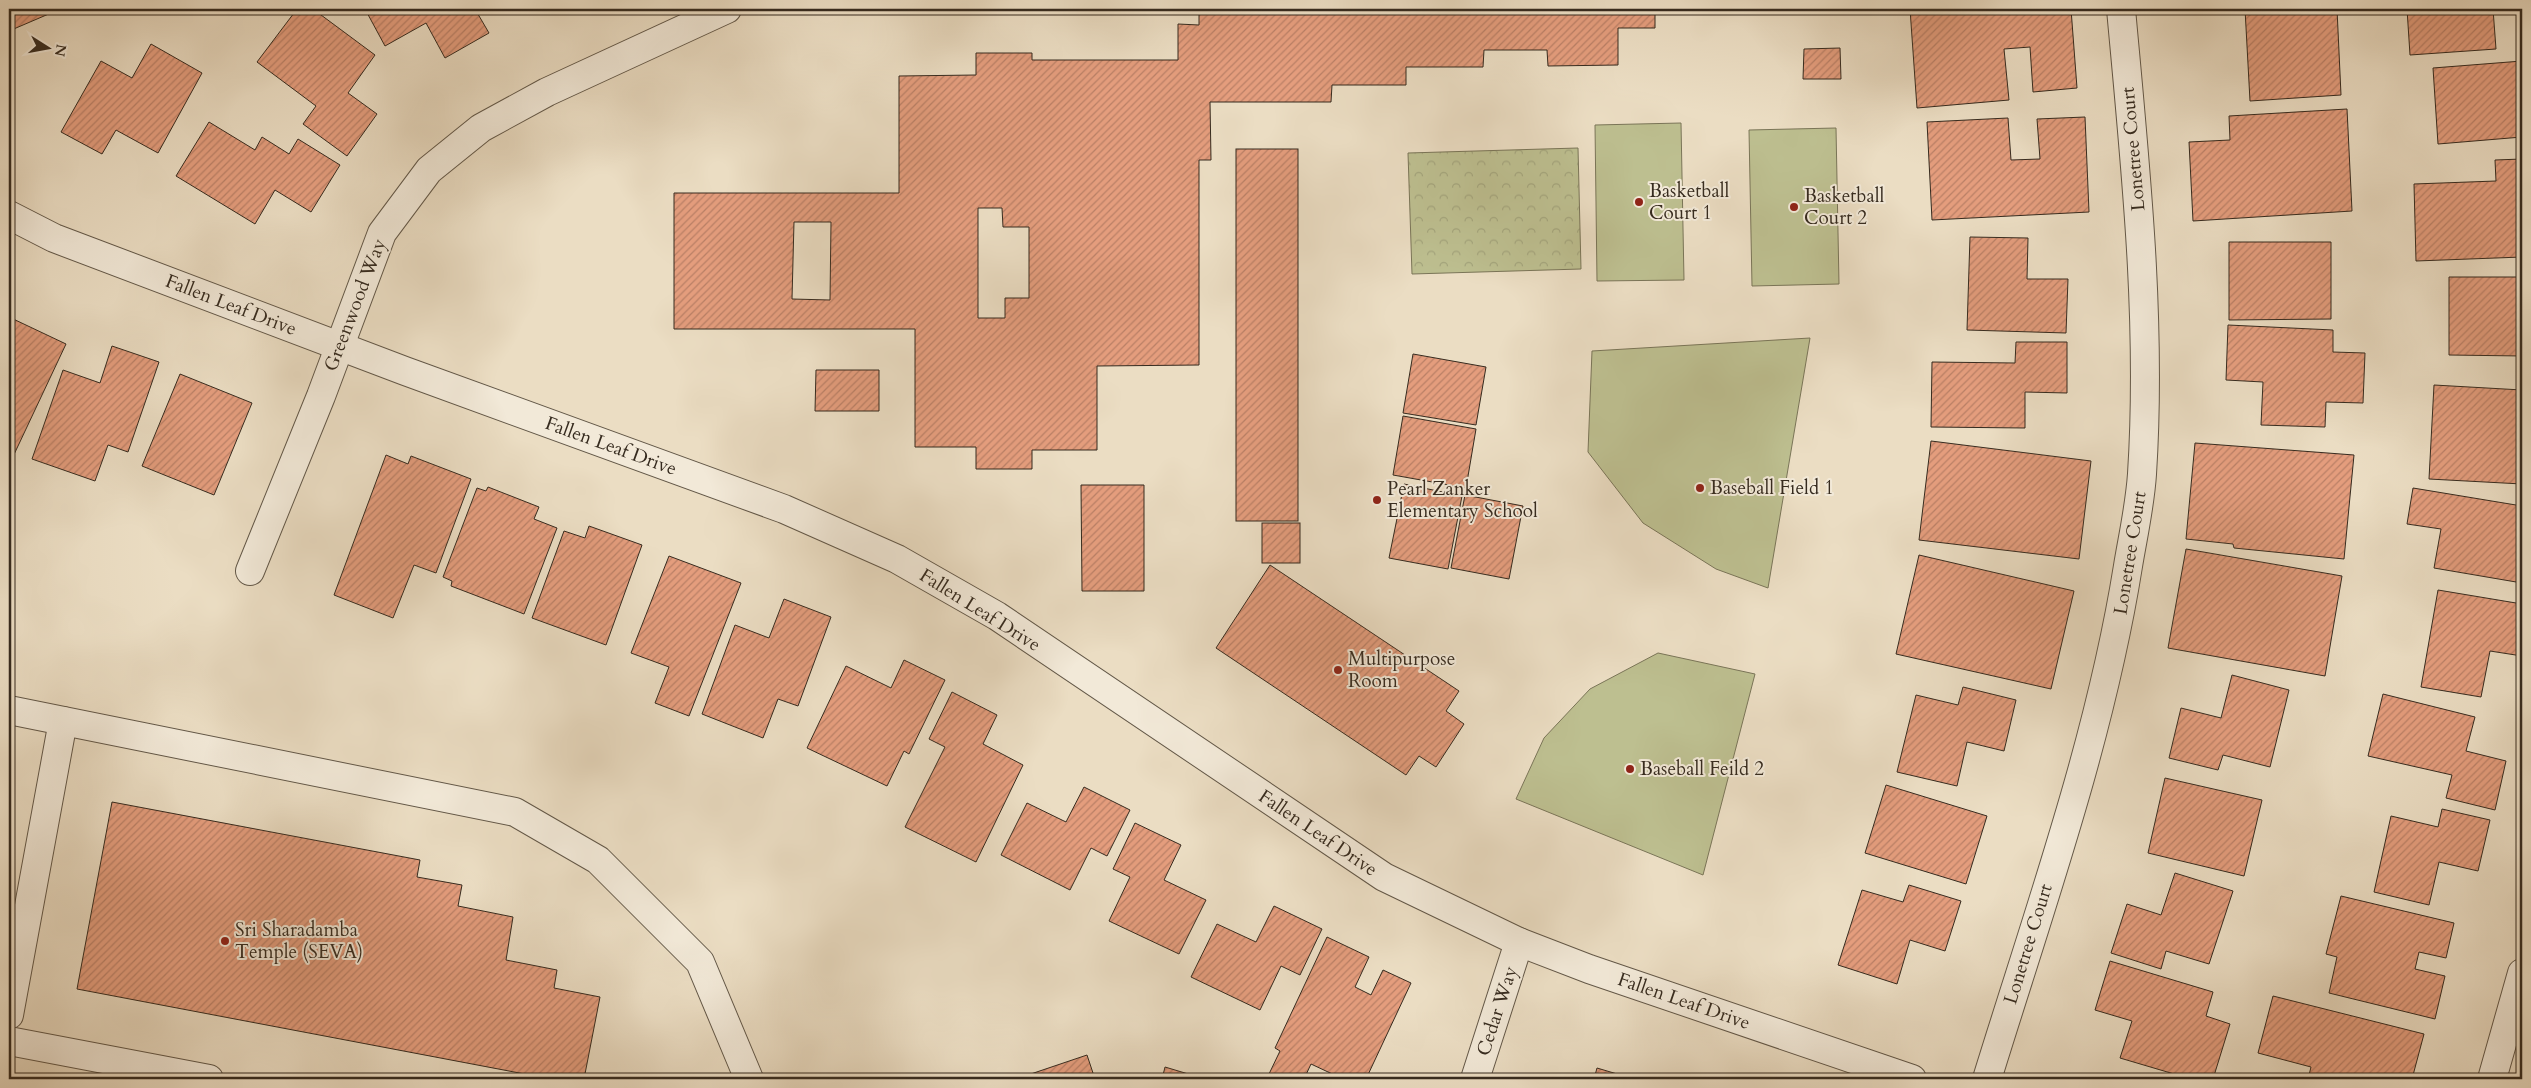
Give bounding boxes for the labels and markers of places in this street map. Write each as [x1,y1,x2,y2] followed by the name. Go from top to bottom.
[1649,178,1730,226] place label: Basketball Court 1
[1804,183,1885,231] place label: Basketball Court 2
[1633,196,1645,208] marker: Basketball Court 1
[1788,201,1800,213] marker: Basketball Court 2
[1710,475,1834,501] place label: Baseball Field 1
[1387,476,1538,524] place label: Pearl Zanker Elementary School
[1694,482,1706,494] marker: Baseball Field 1
[1371,494,1383,506] marker: Pearl Zanker Elementary School
[1348,646,1455,694] place label: Multipurpose Room
[1332,664,1344,676] marker: Multipurpose Room
[1640,756,1764,782] place label: Baseball Feild 2
[1624,763,1636,775] marker: Baseball Feild 2
[235,917,363,965] place label: Sri Sharadamba Temple (SEVA)
[219,935,231,947] marker: Sri Sharadamba Temple (SEVA)

